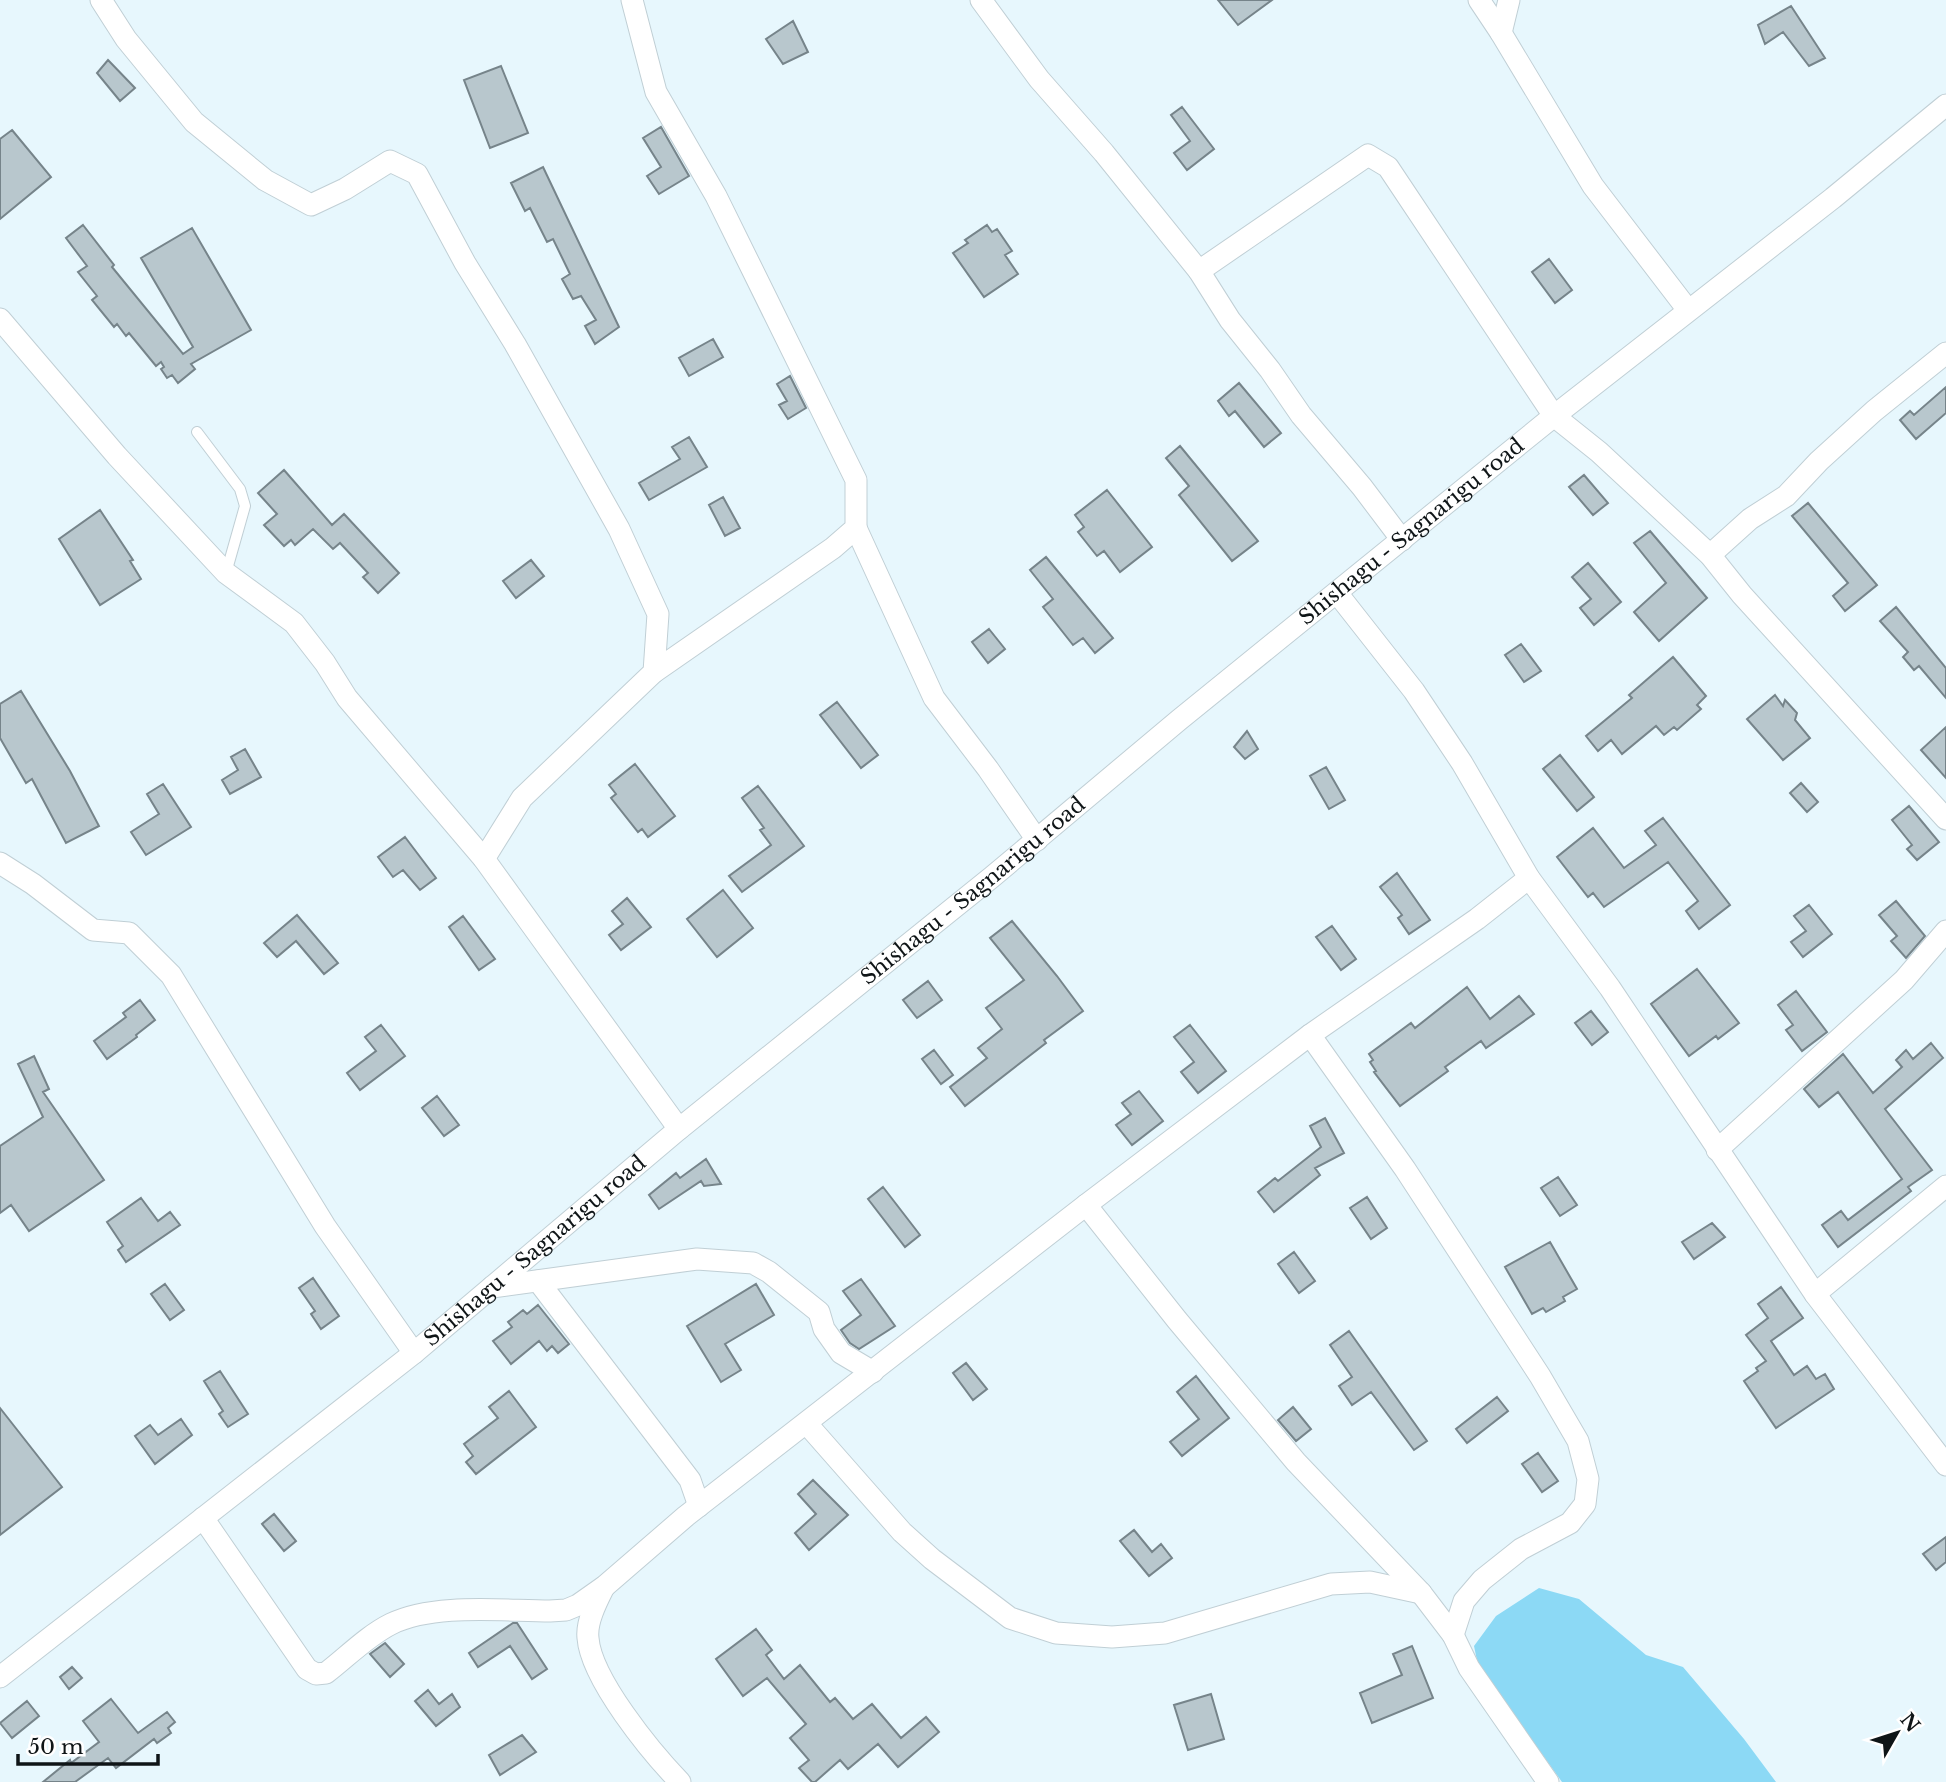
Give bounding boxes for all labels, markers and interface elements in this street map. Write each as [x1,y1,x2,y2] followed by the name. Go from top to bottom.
[1294,432,1529,631] street label: Shishagu - Sagnarigu road
[856,791,1090,990] street label: Shishagu - Sagnarigu road
[419,1150,651,1352] street label: Shishagu - Sagnarigu road
[1862,1698,1932,1768] north arrow
[1895,1708,1924,1737] text: N
[18,1722,158,1766] scale bar
[28,1734,84,1760] text: 50 m

